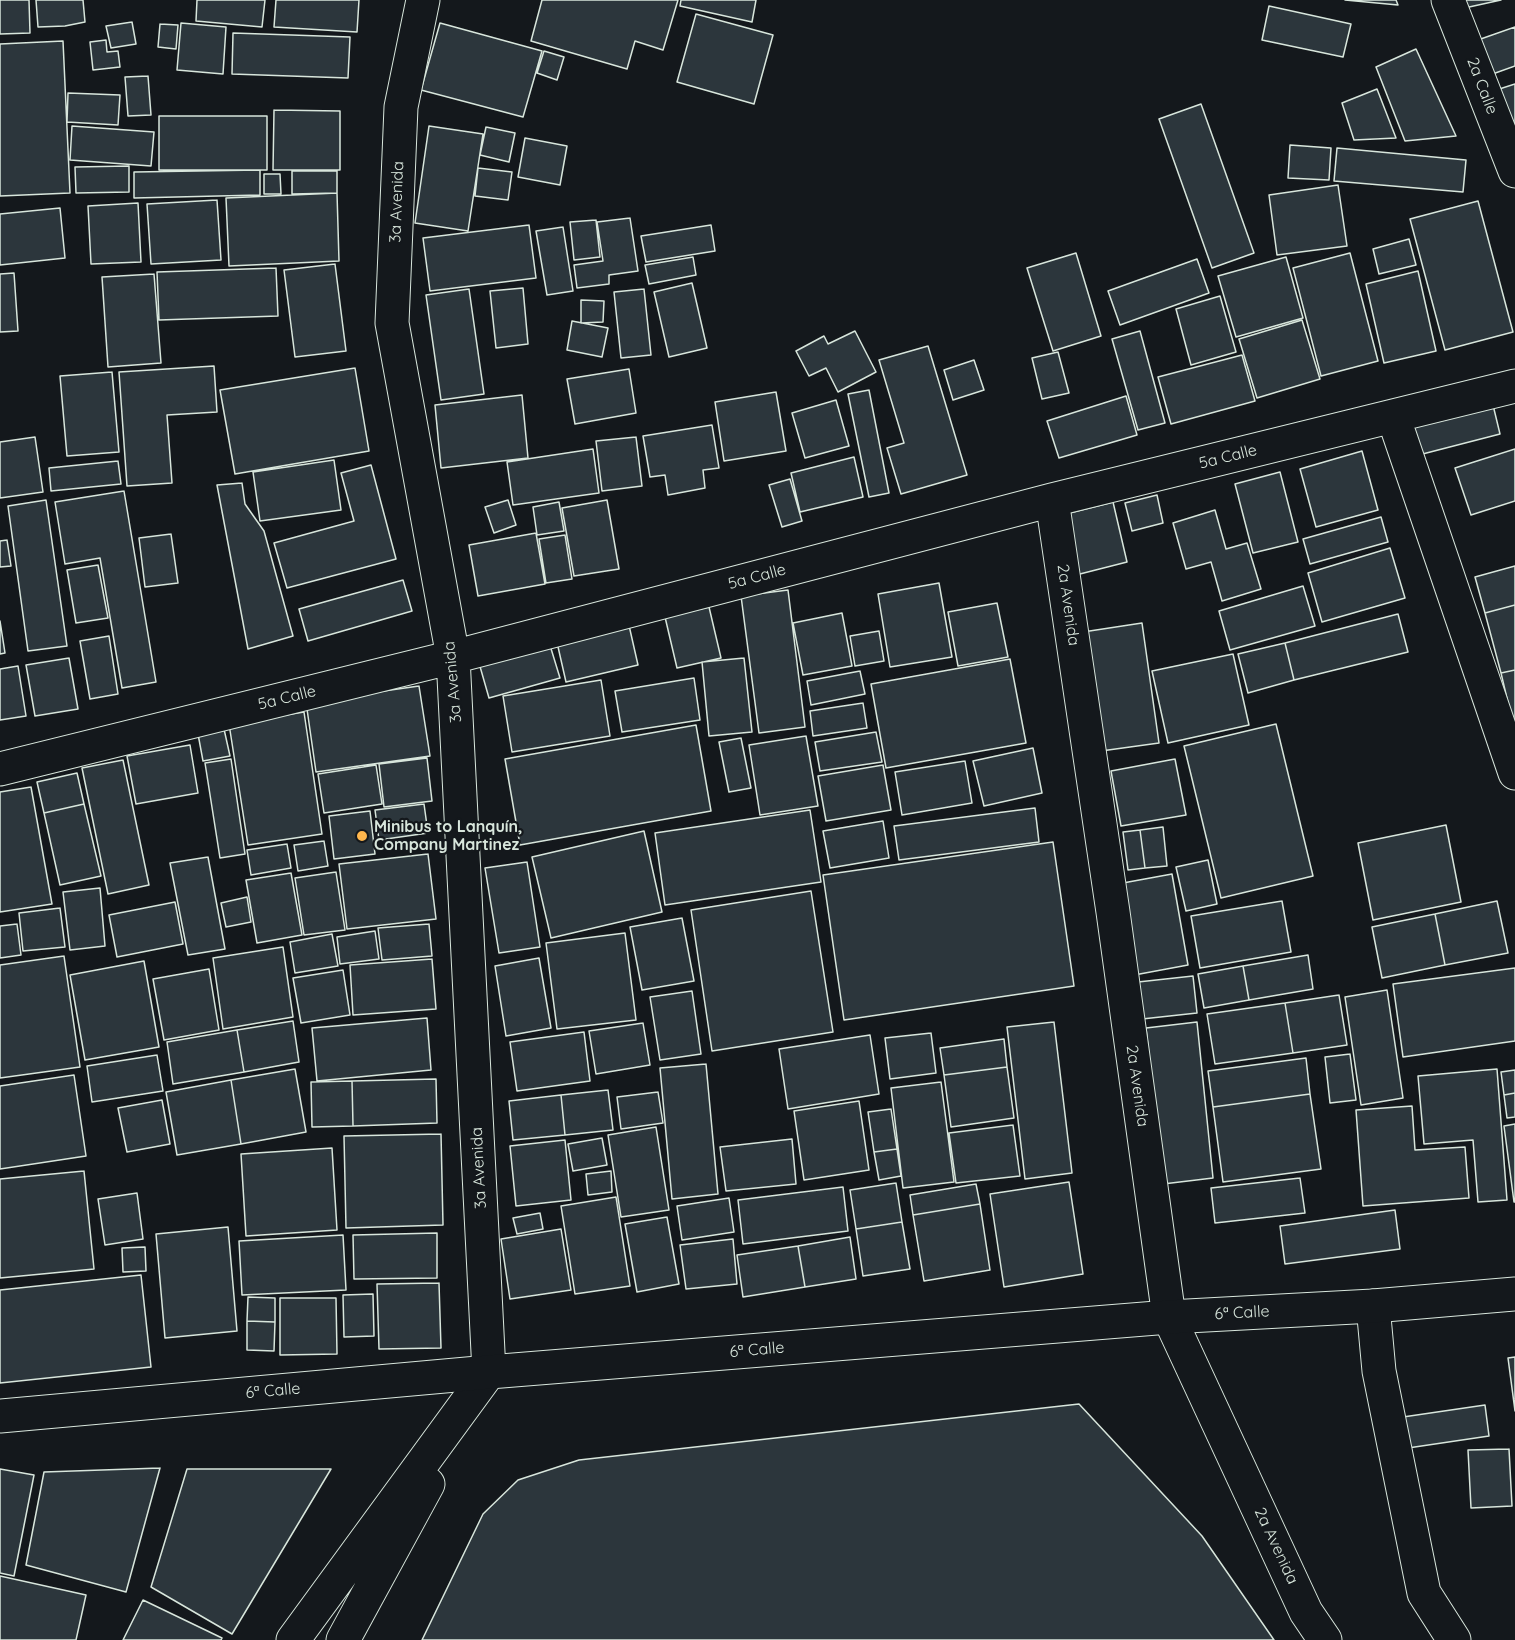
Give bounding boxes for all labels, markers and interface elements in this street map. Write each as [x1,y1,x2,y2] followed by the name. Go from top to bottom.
[1462,55,1502,117] street label: 2a Calle
[386,161,408,243] street label: 3a Avenida
[1197,441,1259,473] street label: 5a Calle
[726,560,788,594] street label: 5a Calle
[1053,563,1083,647] street label: 2a Avenida
[440,640,466,724] street label: 3a Avenida
[256,682,318,714] street label: 5a Calle
[374,817,522,855] place label: Minibus to Lanquín, Company Martinez
[355,829,369,843] marker: Minibus to Lanquín, Company Martinez
[1122,1044,1152,1128] street label: 2a Avenida
[467,1127,491,1209] street label: 3a Avenida
[1214,1302,1270,1324] street label: 6ª Calle
[729,1338,785,1362] street label: 6ª Calle
[245,1379,301,1403] street label: 6ª Calle
[1250,1505,1302,1587] street label: 2a Avenida

